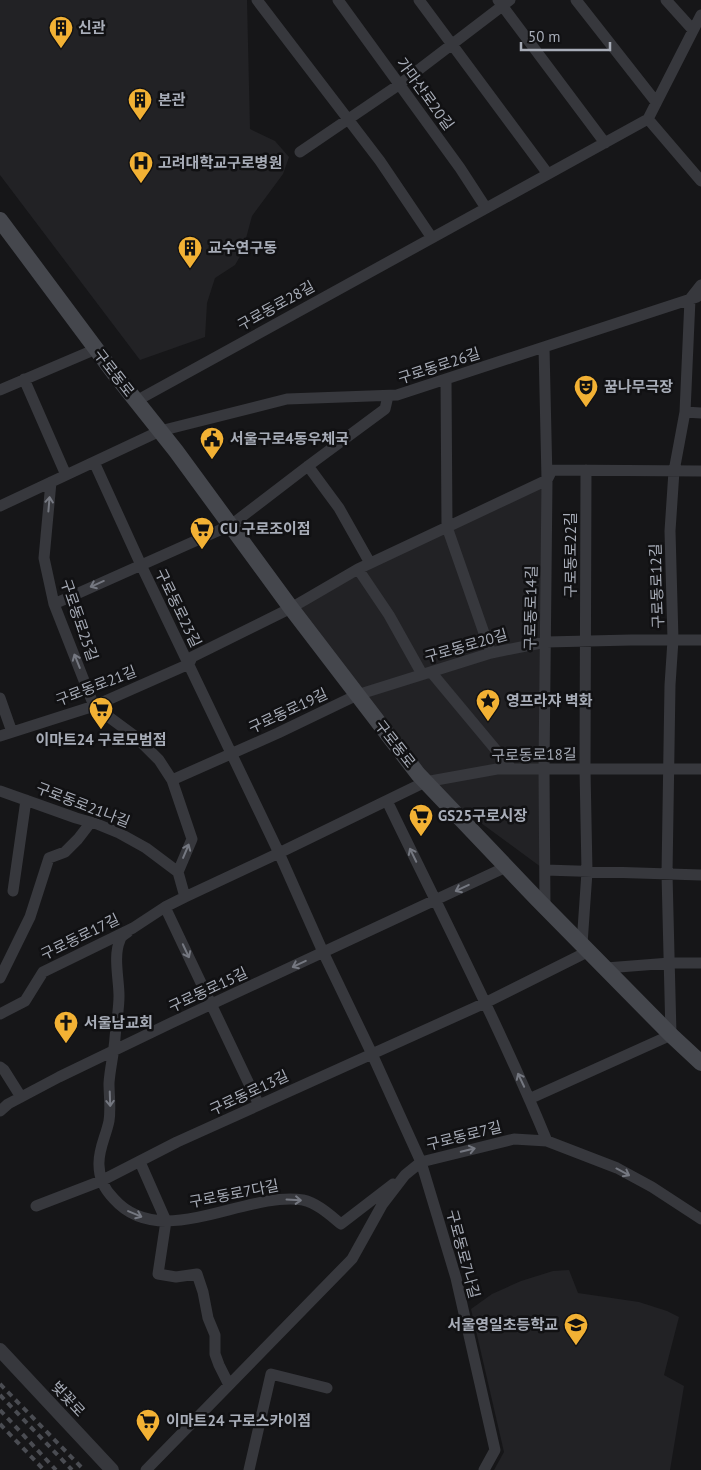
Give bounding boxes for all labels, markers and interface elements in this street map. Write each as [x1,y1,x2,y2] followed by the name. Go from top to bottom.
[48,15,74,49] building icon: 신관
[78,18,106,37] place label: 신관
[521,20,610,52] scale bar
[528,27,561,46] text: 50 m
[393,54,458,134] street label: 가마산로20길
[127,87,153,121] building icon: 본관
[158,90,186,109] place label: 본관
[128,150,154,184] hospital icon: 고려대학교구로병원
[158,153,282,172] place label: 고려대학교구로병원
[177,235,203,269] building icon: 교수연구동
[208,238,277,257] place label: 교수연구동
[234,277,318,335] street label: 구로동로28길
[395,343,482,388] street label: 구로동로26길
[90,345,139,400] street label: 구로동로
[573,374,599,408] theatre icon: 꿈나무극장
[604,377,673,396] place label: 꿈나무극장
[199,426,225,460] public building icon: 서울구로4동우체국
[230,429,349,448] place label: 서울구로4동우체국
[44,496,54,512] one-way arrow
[561,512,580,598] street label: 구로동로22길
[189,516,215,550] supermarket icon: CU 구로조이점
[220,519,311,538] place label: CU 구로조이점
[646,543,667,629] street label: 구로동로12길
[151,565,206,650] street label: 구로동로23길
[520,565,541,651] street label: 구로동로14길
[57,576,102,663] street label: 구로동로25길
[90,580,105,590] one-way arrow
[422,625,510,666] street label: 구로동로20길
[71,654,81,669] one-way arrow
[53,661,139,710] street label: 구로동로21길
[245,684,330,737] street label: 구로동로19길
[475,688,501,722] place icon: 영프라쟈 벽화
[506,691,593,710] place label: 영프라쟈 벽화
[88,696,114,730] supermarket icon: 이마트24 구로모범점
[371,716,420,771] street label: 구로동로
[35,730,167,749] place label: 이마트24 구로모범점
[491,744,577,765] street label: 구로동로18길
[33,778,133,831] street label: 구로동로21나길
[408,803,434,837] supermarket icon: GS25구로시장
[438,806,527,825] place label: GS25구로시장
[182,844,192,859] one-way arrow
[408,847,418,862] one-way arrow
[455,883,470,893] one-way arrow
[37,909,122,964] street label: 구로동로17길
[181,944,191,959] one-way arrow
[292,960,307,969] one-way arrow
[165,963,250,1016] street label: 구로동로15길
[53,1010,79,1044] church icon: 서울남교회
[84,1013,153,1032] place label: 서울남교회
[206,1066,291,1119] street label: 구로동로13길
[515,1073,525,1088] one-way arrow
[105,1091,115,1107] one-way arrow
[424,1117,504,1154] street label: 구로동로7길
[460,1145,476,1154] one-way arrow
[616,1167,631,1177] one-way arrow
[187,1176,280,1212] street label: 구로동로7다길
[286,1196,302,1205] one-way arrow
[443,1207,484,1300] street label: 구로동로7나길
[127,1210,142,1219] one-way arrow
[563,1312,589,1346] school or university icon: 서울영일초등학교
[448,1315,558,1334] place label: 서울영일초등학교
[47,1377,89,1420] street label: 벚꽃로
[135,1408,161,1442] supermarket icon: 이마트24 구로스카이점
[166,1411,311,1430] place label: 이마트24 구로스카이점

